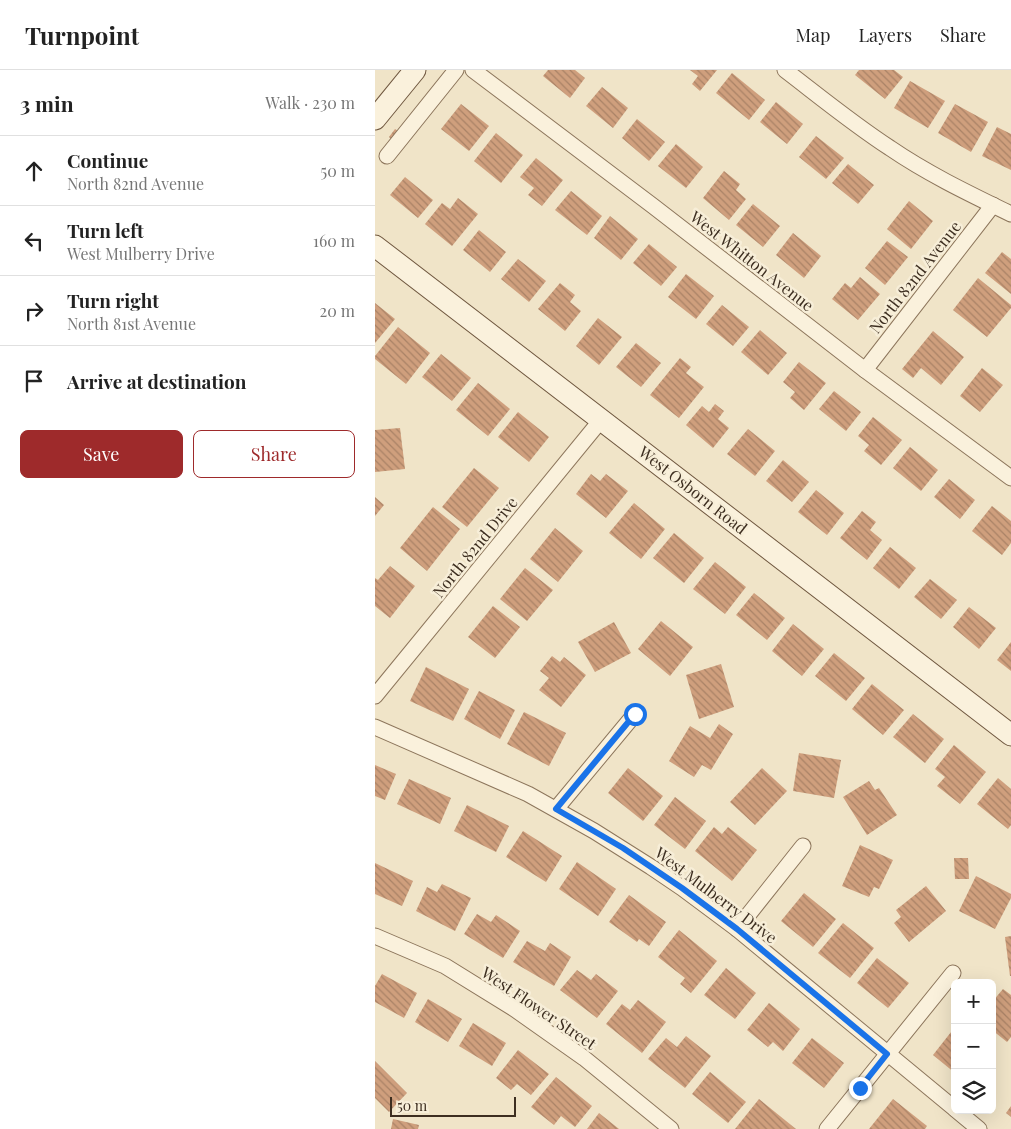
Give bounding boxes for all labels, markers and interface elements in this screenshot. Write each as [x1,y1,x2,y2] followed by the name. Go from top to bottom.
[25,19,139,51] text: Turnpoint
[795,23,830,47] text: Map
[858,23,912,47] text: Layers
[940,23,986,47] text: Share
[20,89,74,117] text: 3 min
[265,92,355,113] text: Walk · 230 m
[67,147,148,173] text: Continue
[20,157,48,185] icon: ahead
[321,160,355,181] text: 50 m
[67,173,204,194] text: North 82nd Avenue
[685,205,818,315] street label: West Whitton Avenue
[864,216,965,337] street label: North 82nd Avenue
[67,217,144,243] text: Turn left
[20,227,48,255] icon: left
[313,230,355,251] text: 160 m
[67,243,215,264] text: West Mulberry Drive
[67,287,159,313] text: Turn right
[20,297,48,325] icon: right
[320,300,355,321] text: 20 m
[67,313,196,334] text: North 81st Avenue
[20,367,48,395] icon: arrive
[67,368,247,394] text: Arrive at destination
[20,430,183,478] button: Save
[193,430,355,478] button: Share
[634,440,752,538] street label: West Osborn Road
[427,492,522,601] street label: North 82nd Drive
[624,703,647,726] route start
[650,841,782,947] street label: West Mulberry Drive
[477,961,601,1054] street label: West Flower Street
[951,979,996,1114] map controls
[951,979,996,1024] button: +
[951,1024,996,1069] button: −
[951,1069,996,1114] button: layers
[849,1077,872,1100] route end
[390,1094,516,1117] scale bar
[397,1096,427,1115] text: 50 m

